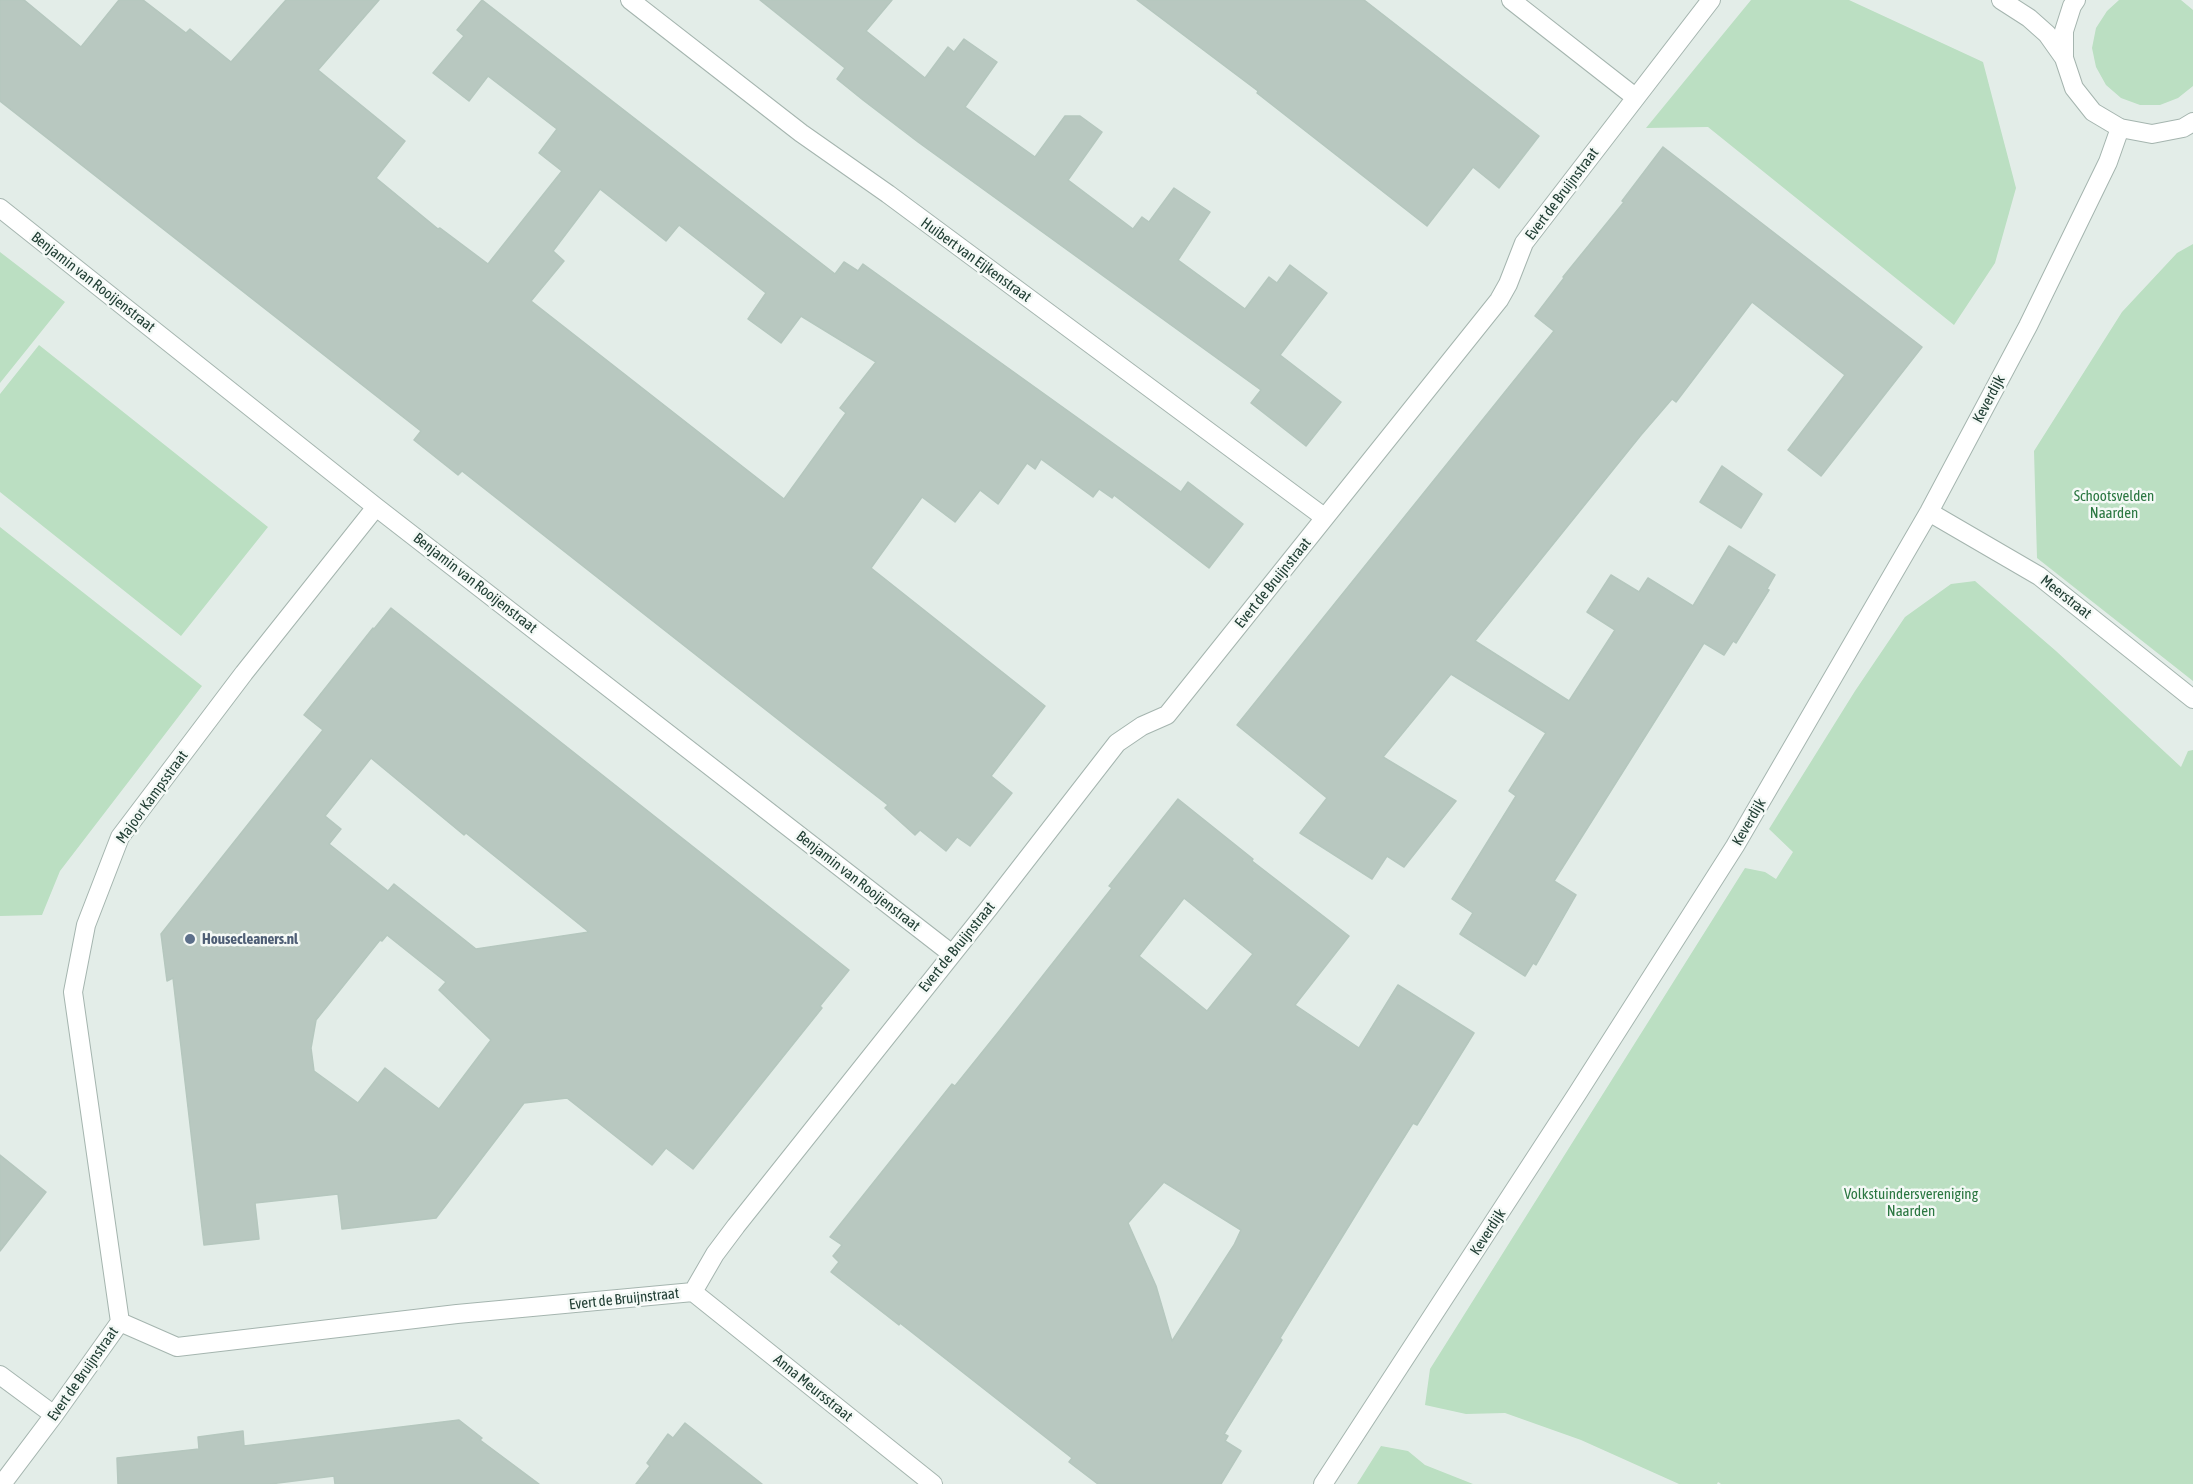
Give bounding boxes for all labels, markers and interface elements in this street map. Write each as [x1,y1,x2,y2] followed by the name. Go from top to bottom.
[1521,144,1603,244] street label: Evert de Bruijnstraat
[917,214,1035,306] street label: Huibert van Eijkenstraat
[28,228,158,336] street label: Benjamin van Rooijenstraat
[1969,372,2009,426] street label: Keverdijk
[2074,487,2154,522] park label: Schootsvelden Naarden
[410,529,540,637] street label: Benjamin van Rooijenstraat
[1231,534,1315,632] street label: Evert de Bruijnstraat
[2037,571,2095,623] street label: Meerstraat
[112,747,192,847] street label: Majoor Kampsstraat
[1728,795,1770,849] street label: Keverdijk
[793,827,923,935] street label: Benjamin van Rooijenstraat
[915,898,999,996] street label: Evert de Bruijnstraat
[202,930,298,948] place label: Housecleaners.nl
[183,932,197,946] marker: Housecleaners.nl
[1844,1185,1978,1220] park label: Volkstuindersvereniging Naarden
[1466,1205,1510,1259] street label: Keverdijk
[568,1284,680,1314] street label: Evert de Bruijnstraat
[44,1323,122,1425] street label: Evert de Bruijnstraat
[770,1351,856,1425] street label: Anna Meursstraat

